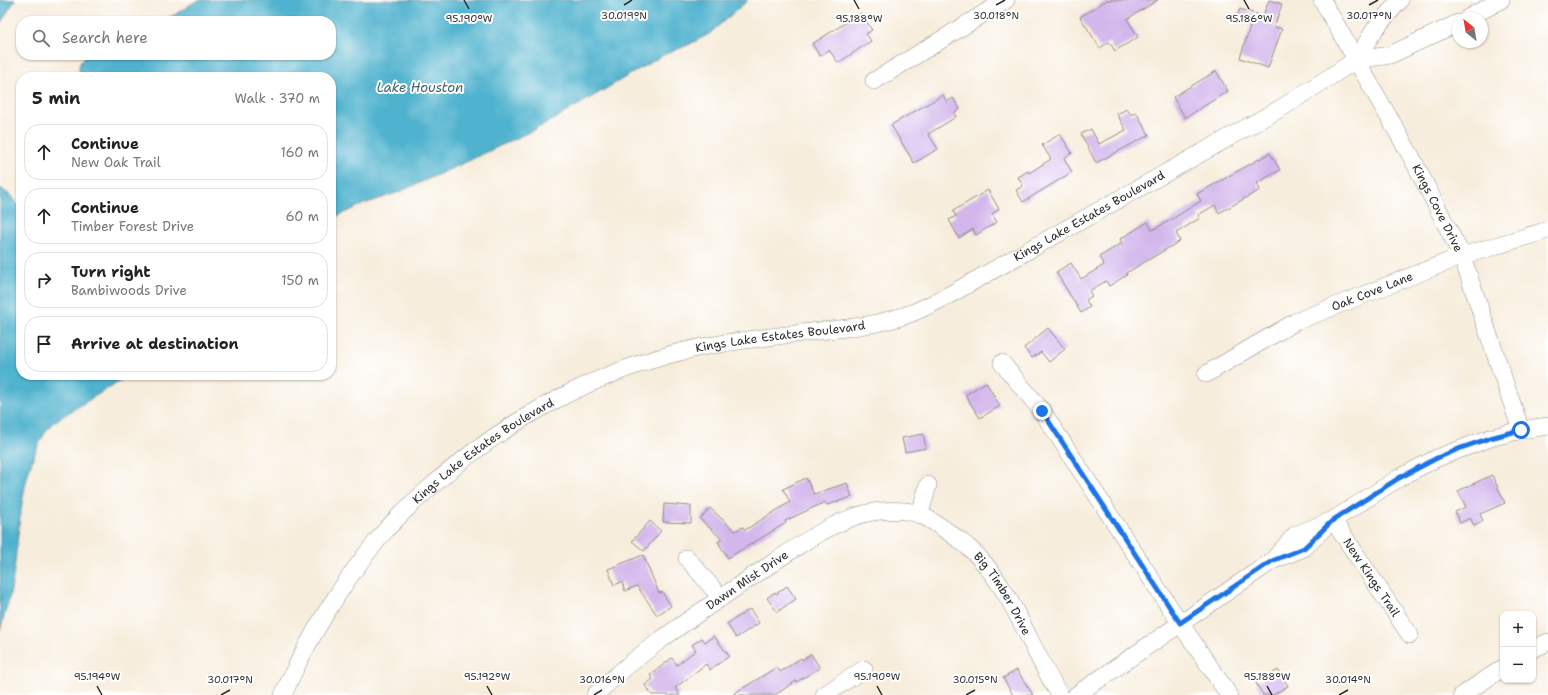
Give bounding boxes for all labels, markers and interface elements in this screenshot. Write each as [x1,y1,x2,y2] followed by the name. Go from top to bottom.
[601,9,647,22] text: 30.019°N
[973,9,1019,22] text: 30.018°N
[1346,9,1392,22] text: 30.017°N
[446,12,493,25] text: 95.190°W
[835,12,883,25] text: 95.188°W
[1225,12,1273,25] text: 95.186°W
[1452,12,1488,48] north arrow
[16,16,336,60] search box
[30,27,52,49] icon: search
[62,28,148,48] text: Search here
[377,79,463,96] water label: Lake Houston
[32,87,80,109] text: 5 min
[235,90,320,107] text: Walk · 370 m
[71,134,139,154] text: Continue
[33,141,55,163] icon: ahead
[281,144,319,161] text: 160 m
[71,154,161,171] text: New Oak Trail
[1409,162,1467,255] street label: Kings Cove Drive
[1011,167,1168,265] street label: Kings Lake Estates Boulevard
[71,198,139,218] text: Continue
[33,205,55,227] icon: ahead
[286,208,319,225] text: 60 m
[71,218,194,235] text: Timber Forest Drive
[71,262,151,282] text: Turn right
[1329,268,1415,315] street label: Oak Cove Lane
[33,269,55,291] icon: right
[281,272,319,289] text: 150 m
[71,282,187,299] text: Bambiwoods Drive
[694,317,867,356] street label: Kings Lake Estates Boulevard
[33,333,55,355] icon: arrive
[71,334,239,354] text: Arrive at destination
[409,394,557,507] street label: Kings Lake Estates Boulevard
[1033,402,1051,420] route end
[1512,421,1530,439] route start
[1339,535,1404,620] street label: New Kings Trail
[703,547,792,614] street label: Dawn Mist Drive
[970,549,1035,638] street label: Big Timber Drive
[1500,611,1536,683] map controls
[1500,611,1536,647] button: +
[1500,647,1536,683] button: −
[74,670,121,683] text: 95.194°W
[464,670,511,683] text: 95.192°W
[854,670,901,683] text: 95.190°W
[1243,670,1291,683] text: 95.188°W
[207,673,253,686] text: 30.017°N
[579,673,625,686] text: 30.016°N
[952,673,998,686] text: 30.015°N
[1325,673,1371,686] text: 30.014°N

